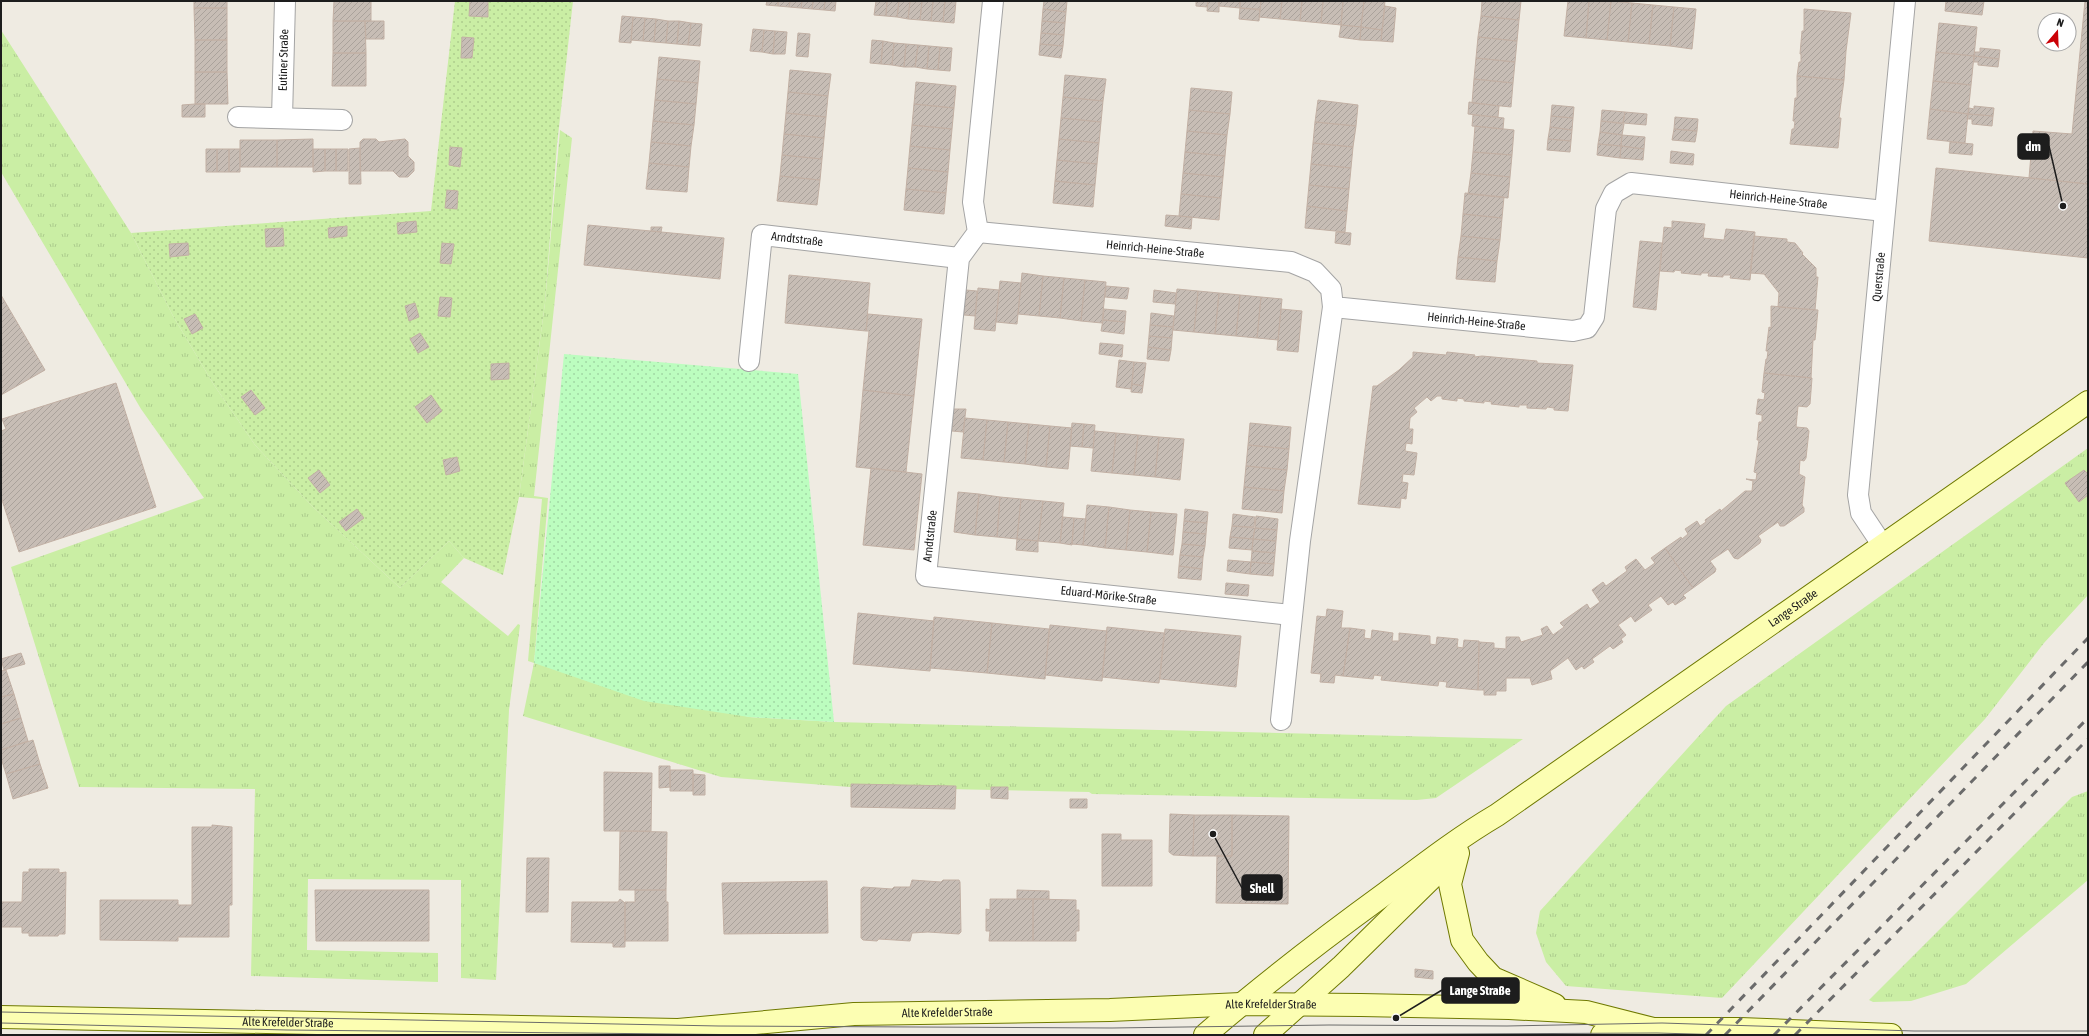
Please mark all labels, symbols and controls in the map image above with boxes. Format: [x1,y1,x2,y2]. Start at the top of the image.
north arrow [2037,12,2077,52]
text: N [2055,16,2065,29]
street label: Eutiner Straße [276,29,291,91]
callout: dm [2018,134,2049,159]
text: dm [2025,139,2041,154]
street label: Heinrich-Heine-Straße [1729,187,1828,212]
street label: Arndtstraße [770,229,824,249]
street label: Heinrich-Heine-Straße [1105,237,1205,261]
street label: Querstraße [1869,252,1888,302]
street label: Heinrich-Heine-Straße [1427,309,1526,333]
street label: Arndtstraße [920,509,940,563]
street label: Eduard-Mörike-Straße [1060,583,1157,608]
street label: Lange Straße [1766,586,1820,630]
callout: Shell [1242,875,1282,900]
text: Shell [1250,881,1275,896]
callout: Lange Straße [1442,978,1519,1003]
text: Lange Straße [1449,983,1511,998]
street label: Alte Krefelder Straße [1225,997,1317,1012]
street label: Alte Krefelder Straße [901,1005,993,1020]
street label: Alte Krefelder Straße [242,1015,334,1030]

